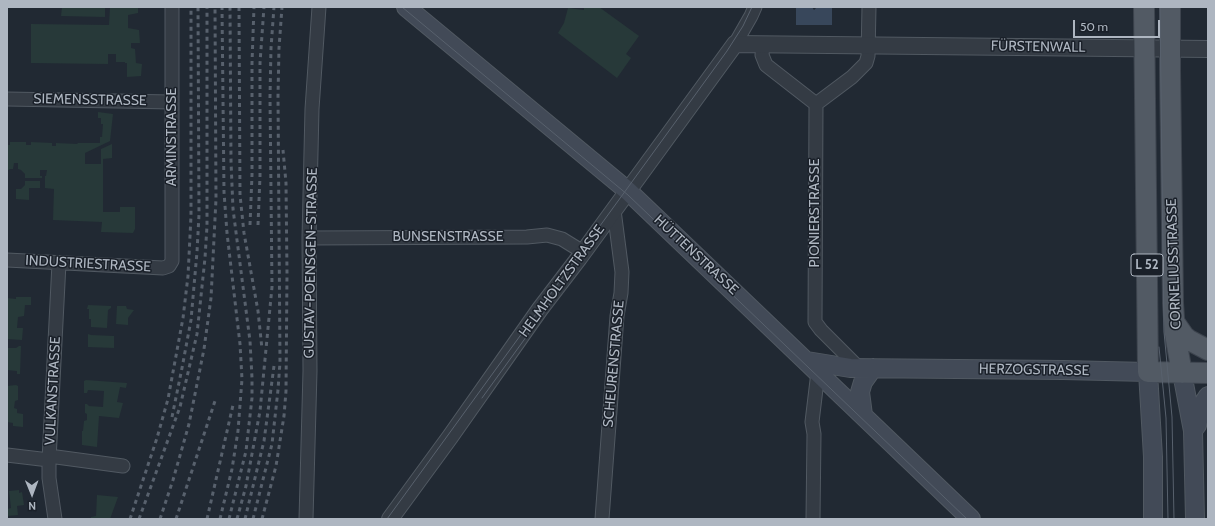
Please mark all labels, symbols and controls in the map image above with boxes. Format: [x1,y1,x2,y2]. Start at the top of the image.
scale bar [1075,12,1162,38]
text: 50 m [1080,19,1108,34]
street label: FÜRSTENWALL [991,38,1085,56]
street label: ARMINSTRASSE [164,88,180,186]
street label: SIEMENSSTRASSE [33,91,147,109]
street label: PIONIERSTRASSE [807,159,823,267]
street label: GUSTAV-POENSGEN-STRASSE [301,167,321,359]
street label: CORNELIUSSTRASSE [1163,198,1185,330]
street label: HÜTTENSTRASSE [650,212,742,298]
street label: HELMHOLTZSTRASSE [516,222,608,340]
street label: BUNSENSTRASSE [393,229,503,245]
street label: INDUSTRIESTRASSE [25,252,151,276]
road number: L 52 [1131,254,1163,276]
street label: SCHEURENSTRASSE [600,300,628,428]
street label: VULKANSTRASSE [42,336,64,446]
street label: HERZOGSTRASSE [979,361,1089,379]
north arrow [12,474,52,514]
text: N [28,499,36,513]

